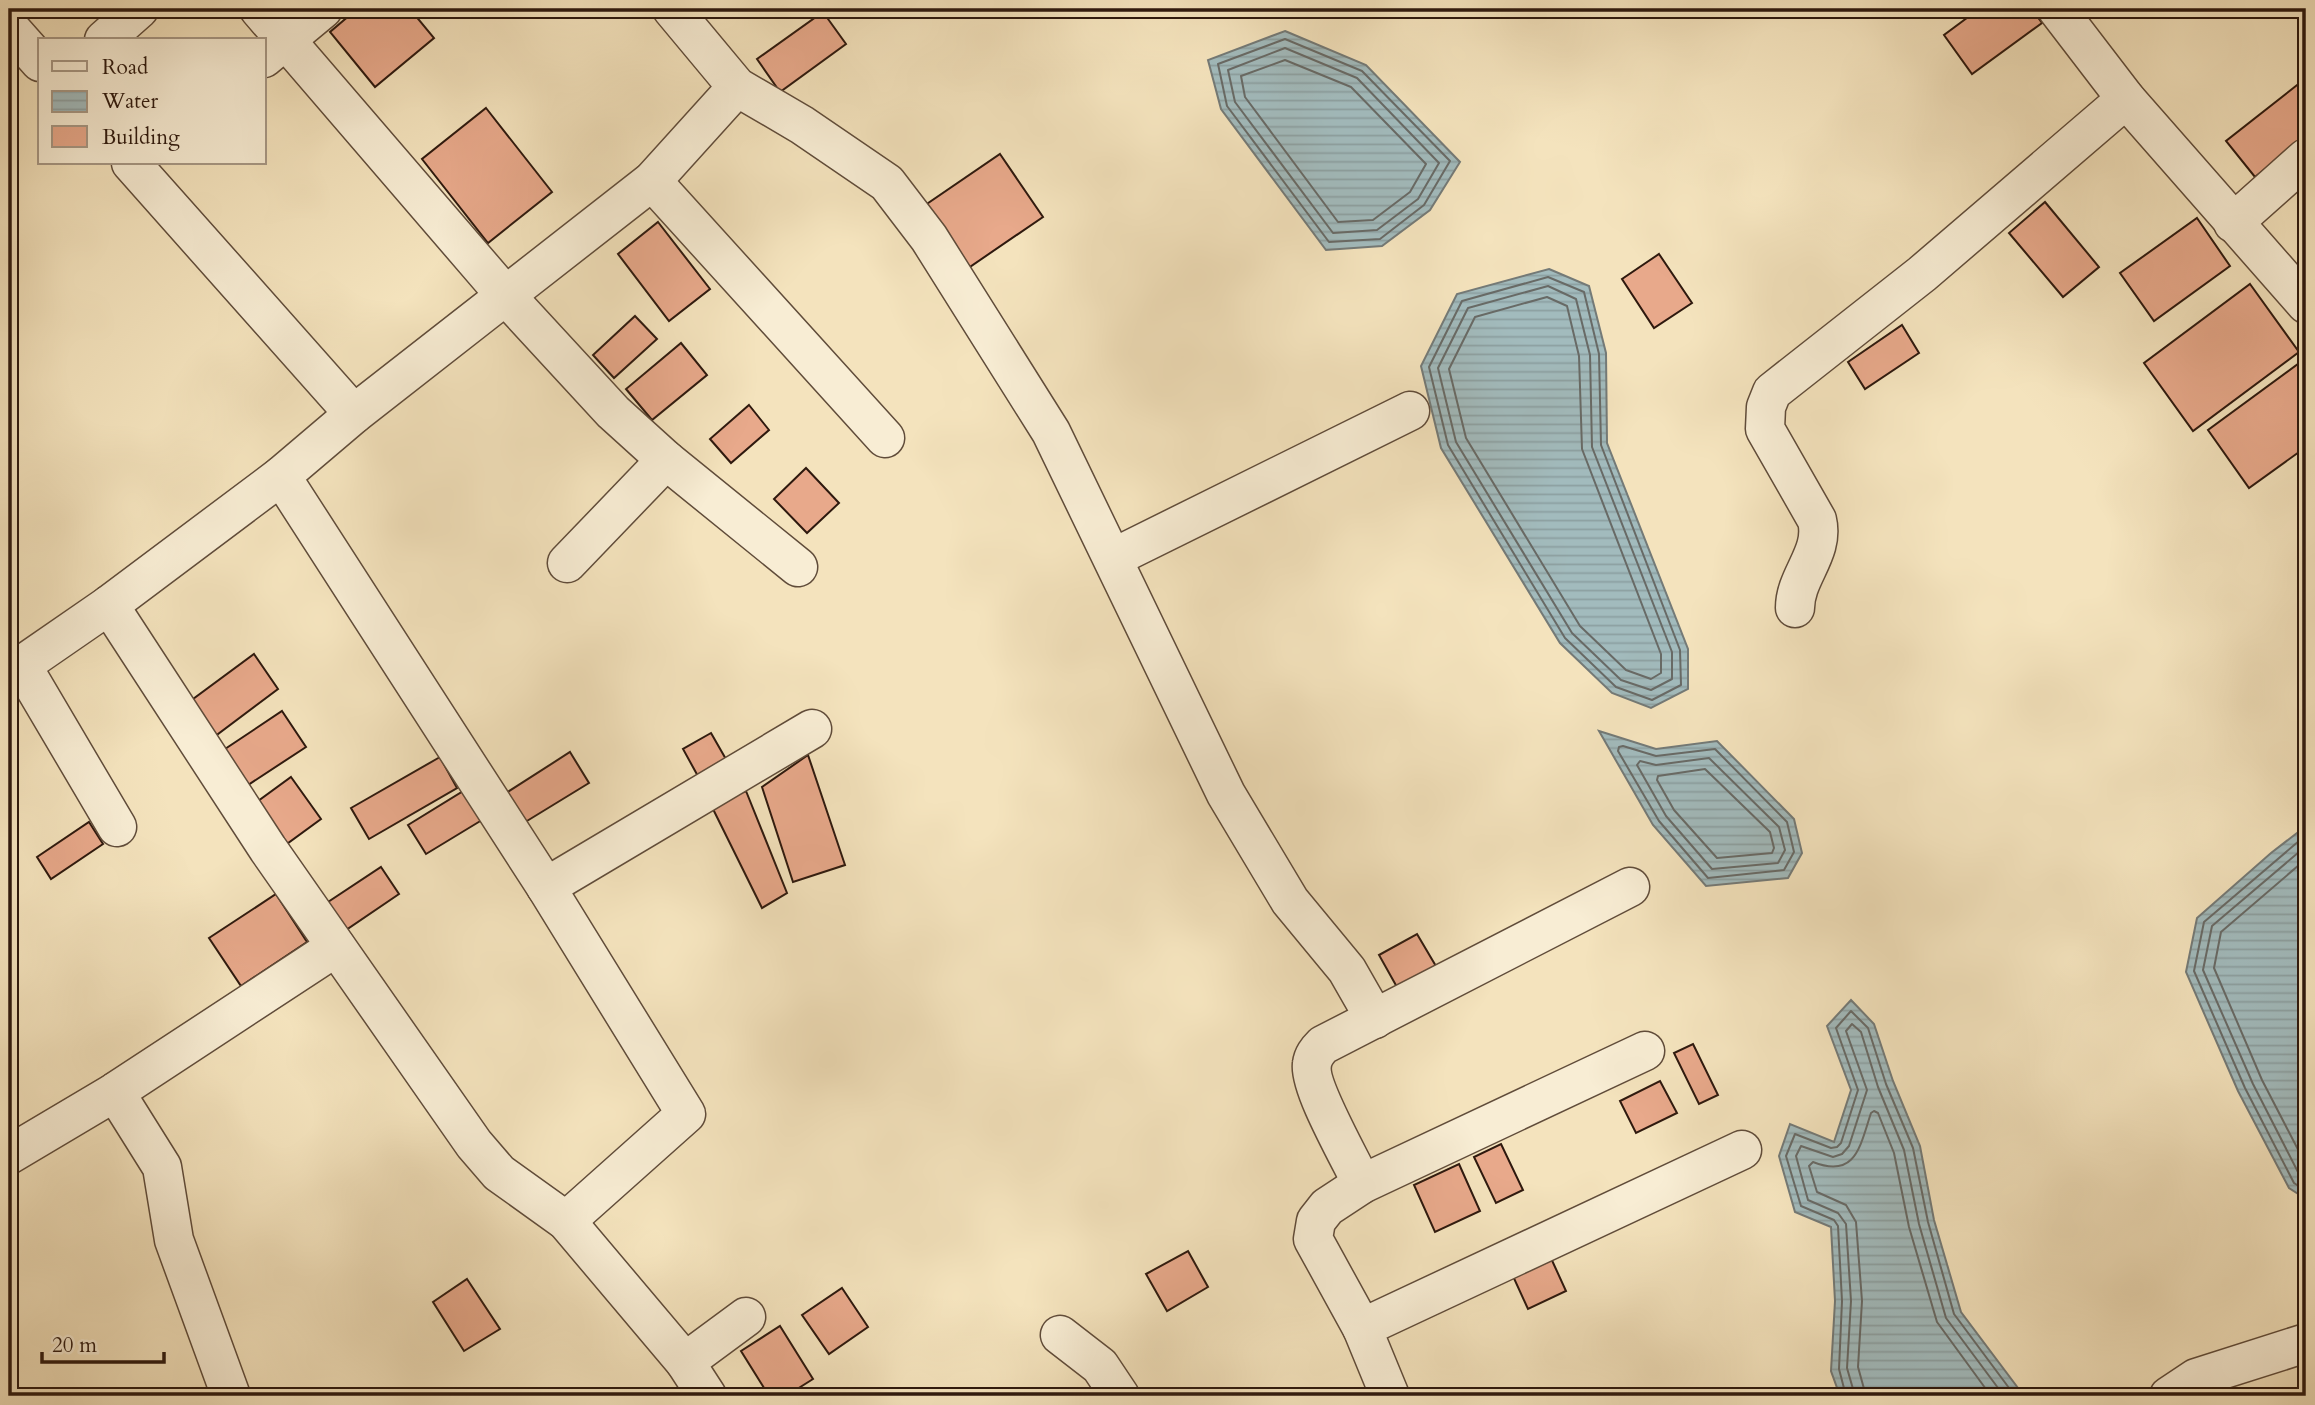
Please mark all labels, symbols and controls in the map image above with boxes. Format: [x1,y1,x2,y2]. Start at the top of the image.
legend [38,38,266,164]
text: Road [102,53,148,82]
text: Water [101,87,158,116]
text: Building [102,123,180,152]
scale bar [42,1321,164,1365]
text: 20 m [52,1331,97,1360]

